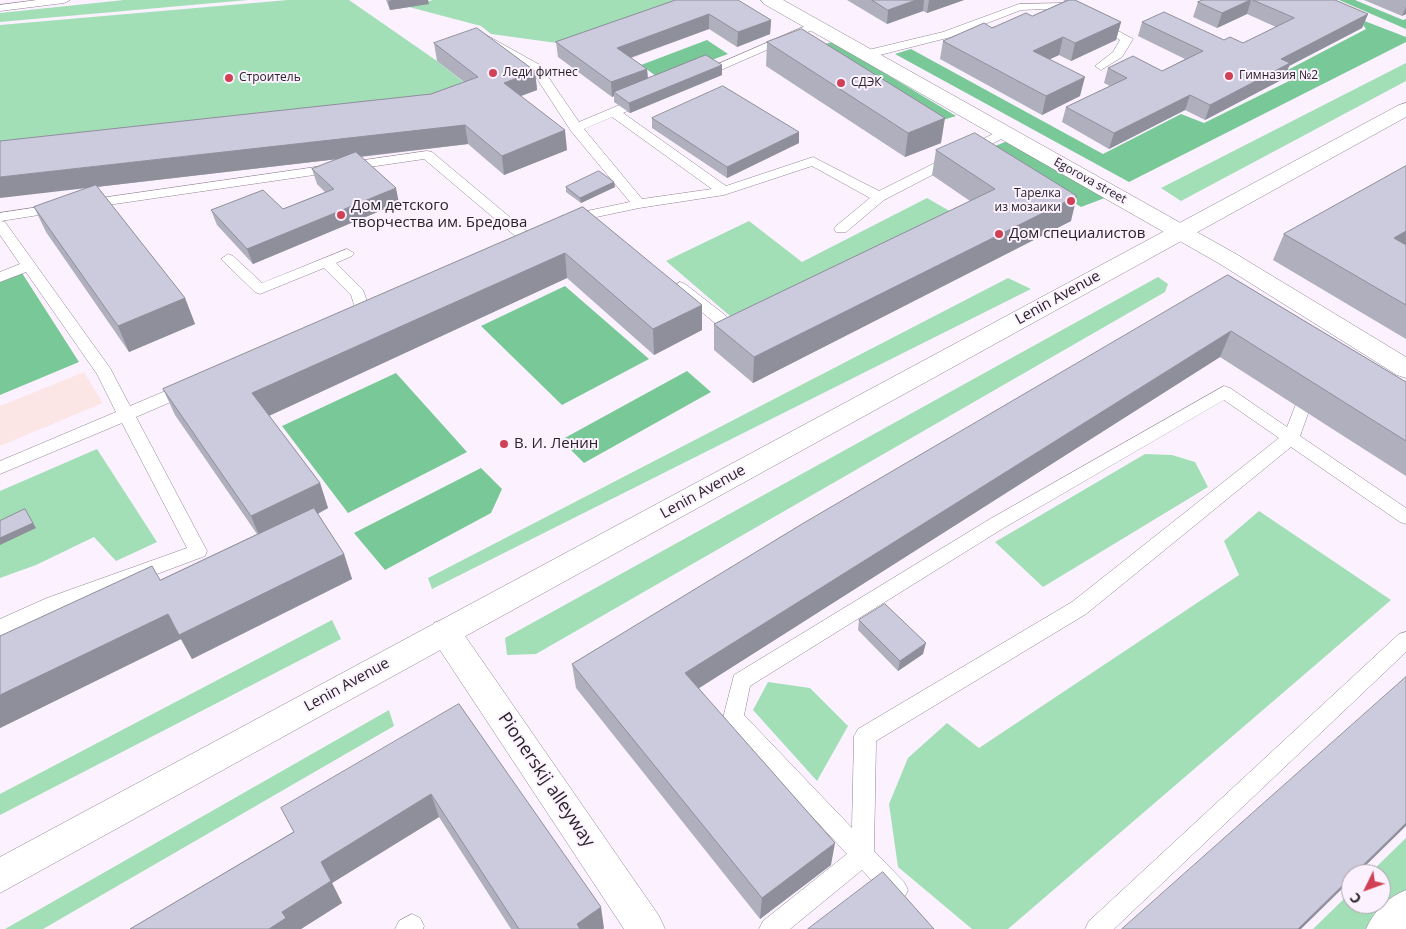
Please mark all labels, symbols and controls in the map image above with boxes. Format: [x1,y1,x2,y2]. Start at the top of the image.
place label: Леди фитнес [503,66,578,80]
marker: Леди фитнес [487,67,499,79]
place label: Гимназия №2 [1239,69,1318,83]
marker: Гимназия №2 [1223,70,1235,82]
place label: Строитель [239,71,301,85]
marker: Строитель [223,72,235,84]
place label: СДЭК [851,76,882,90]
marker: СДЭК [835,77,847,89]
street label: Egorova street [1051,155,1129,207]
place label: Тарелка из мозаики [995,187,1061,215]
marker: Тарелка из мозаики [1065,195,1077,207]
place label: Дом детского творчества им. Бредова [351,197,527,232]
marker: Дом детского творчества им. Бредова [335,209,347,221]
place label: Дом специалистов [1009,225,1145,243]
marker: Дом специалистов [993,228,1005,240]
street label: Lenin Avenue [1012,267,1104,329]
place label: В. И. Ленин [514,435,598,453]
marker: В. И. Ленин [498,438,510,450]
street label: Lenin Avenue [657,461,749,523]
street label: Lenin Avenue [301,654,393,716]
street label: Pionerskij alleyway [493,709,599,851]
north arrow [1341,864,1391,914]
text: С [1345,889,1365,908]

